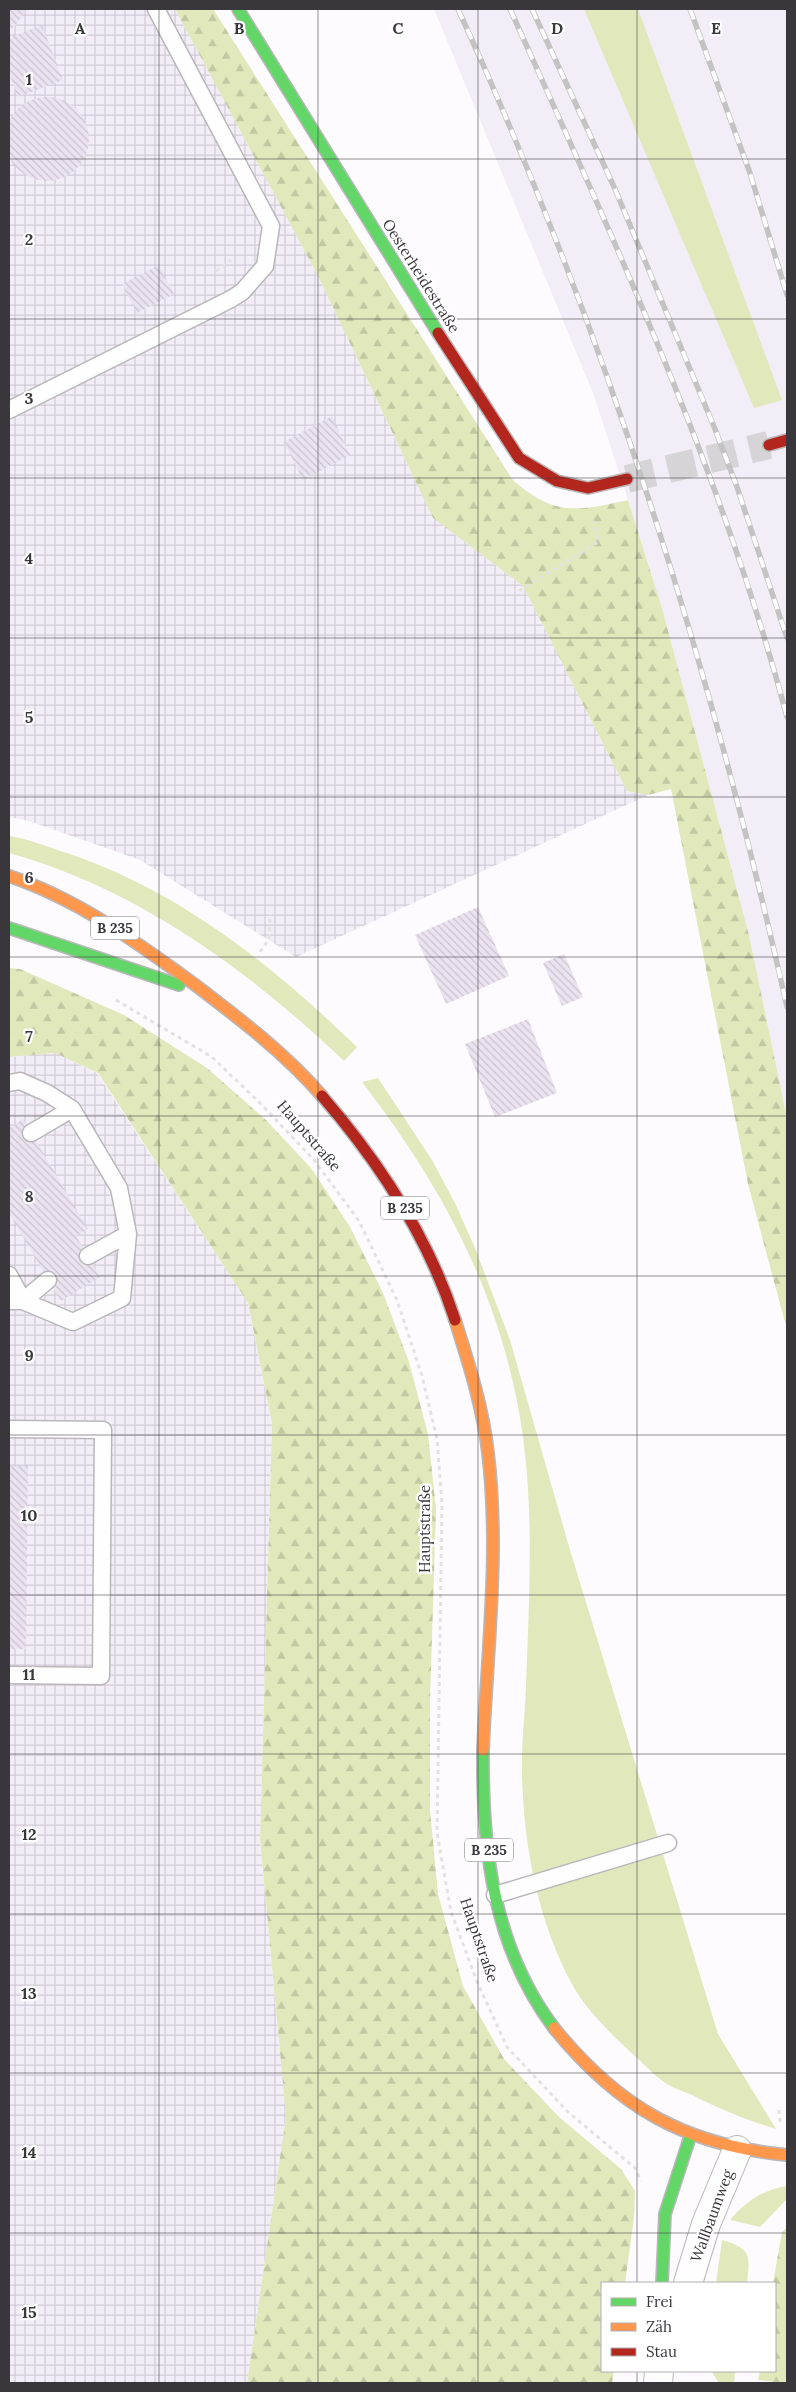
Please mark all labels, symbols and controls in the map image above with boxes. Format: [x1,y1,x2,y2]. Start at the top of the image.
text: A [75,18,86,38]
text: B [234,18,245,38]
text: C [392,18,404,38]
text: D [551,18,563,38]
text: E [711,18,721,38]
text: 1 [26,69,32,89]
street label: Oesterheidestraße [379,215,464,336]
text: 2 [25,229,33,249]
text: 3 [25,388,34,408]
text: 4 [25,548,34,568]
text: 5 [25,707,34,727]
text: 6 [24,867,34,887]
road number: B 235 [91,916,139,940]
text: 7 [25,1026,33,1046]
street label: Hauptstraße [273,1096,345,1175]
text: 8 [24,1186,34,1206]
road number: B 235 [381,1196,429,1220]
text: 9 [24,1345,34,1365]
street label: Hauptstraße [415,1485,434,1573]
text: 10 [21,1505,37,1525]
text: 11 [23,1664,36,1684]
text: 12 [21,1824,37,1844]
road number: B 235 [465,1838,513,1862]
street label: Hauptstraße [456,1895,503,1985]
text: 13 [21,1983,37,2003]
text: 14 [21,2142,37,2162]
street label: Wallbaumweg [686,2166,737,2265]
legend [601,2282,776,2372]
text: Frei [646,2292,673,2311]
text: 15 [21,2302,37,2322]
text: Zäh [646,2317,672,2336]
text: Stau [646,2342,677,2361]

